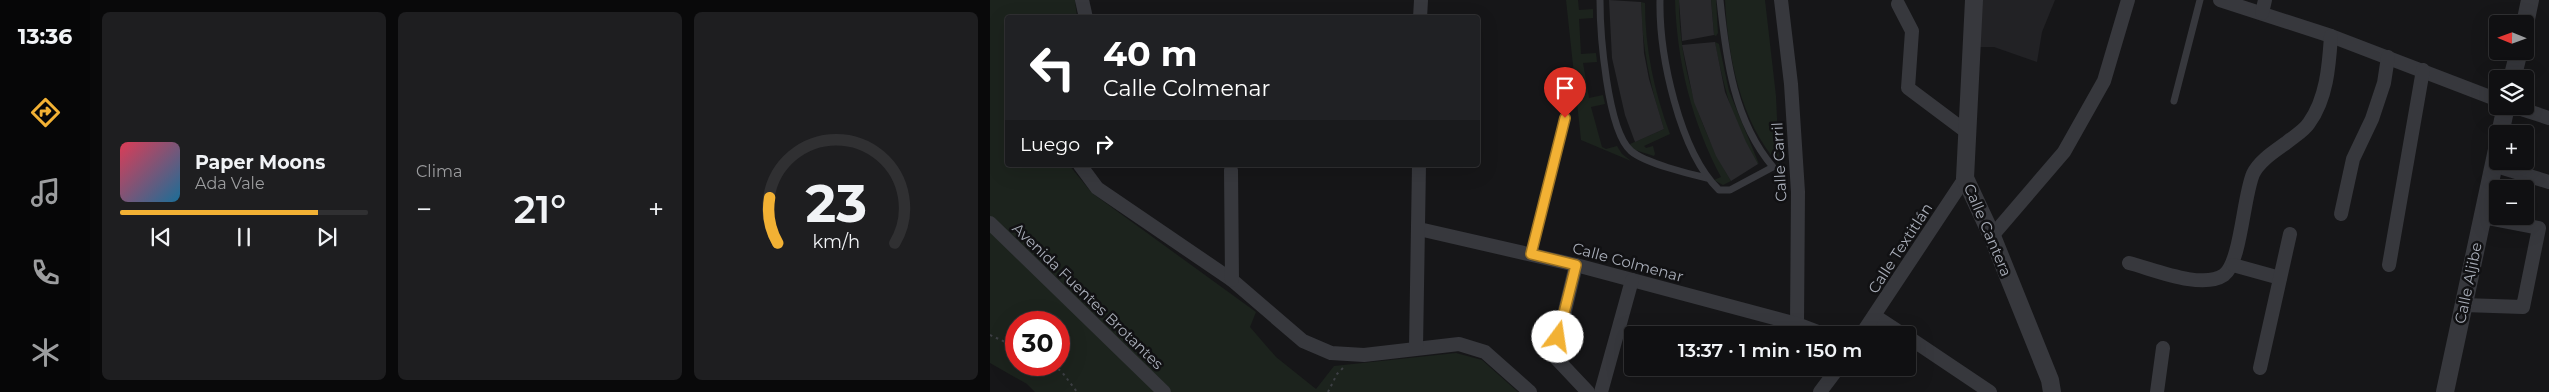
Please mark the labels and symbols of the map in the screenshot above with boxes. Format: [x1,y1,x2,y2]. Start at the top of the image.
north arrow [2489,15,2534,60]
pin [1544,67,1586,118]
street label: Calle Carril [1767,122,1791,202]
street label: Calle Cantera [1960,181,2016,279]
street label: Calle Textitlán [1864,199,1936,297]
street label: Avenida Fuentes Brotantes [1009,219,1167,373]
street label: Calle Colmenar [1570,238,1686,286]
street label: Calle Aljibe [2450,241,2486,325]
position arrow [1531,310,1583,362]
speed limit sign: 30 [1005,311,1070,376]

